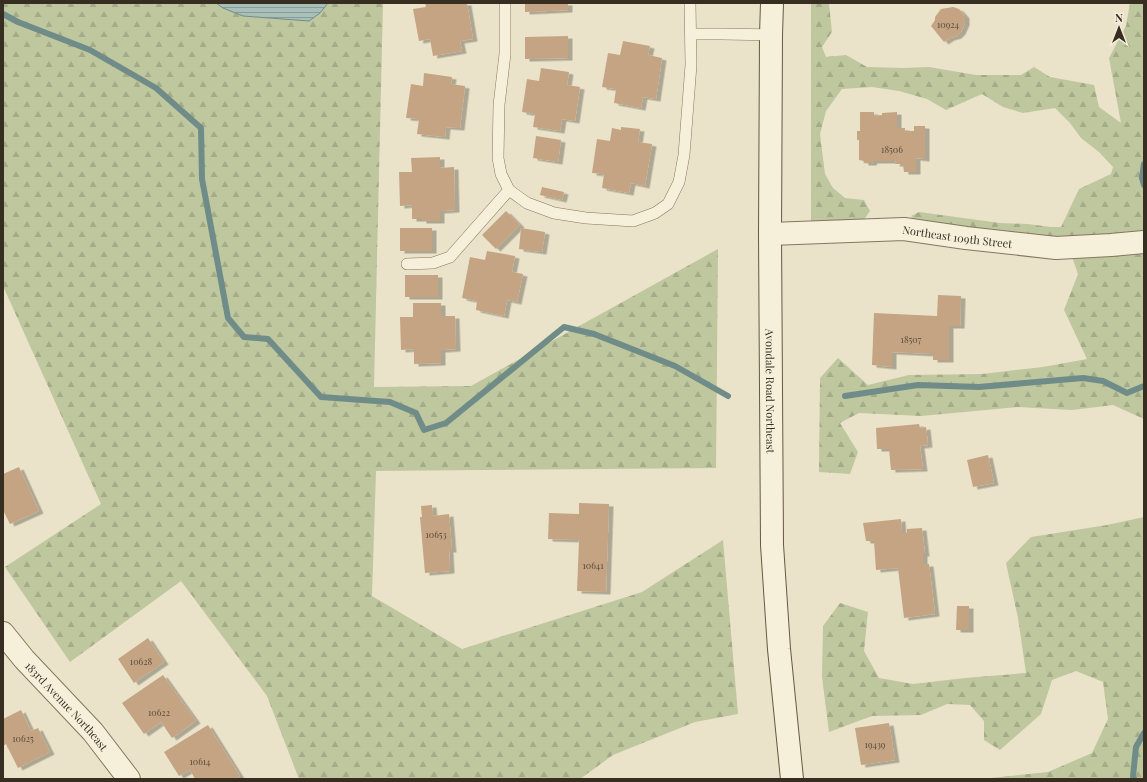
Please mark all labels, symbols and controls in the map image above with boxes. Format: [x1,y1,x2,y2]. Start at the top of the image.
north arrow [1099,8,1139,48]
text: N [1115,10,1123,25]
house number: 10924 [937,18,960,30]
house number: 18506 [881,143,903,155]
street label: Northeast 109th Street [902,221,1013,251]
street label: Avondale Road Northeast [763,328,779,453]
house number: 18507 [901,333,922,345]
house number: 10653 [425,528,447,540]
house number: 10641 [582,559,604,571]
house number: 10628 [130,655,153,667]
street label: 183rd Avenue Northeast [22,658,112,753]
house number: 10622 [148,706,170,718]
house number: 10625 [12,732,34,744]
house number: 19439 [865,738,886,750]
house number: 10614 [189,755,211,767]

